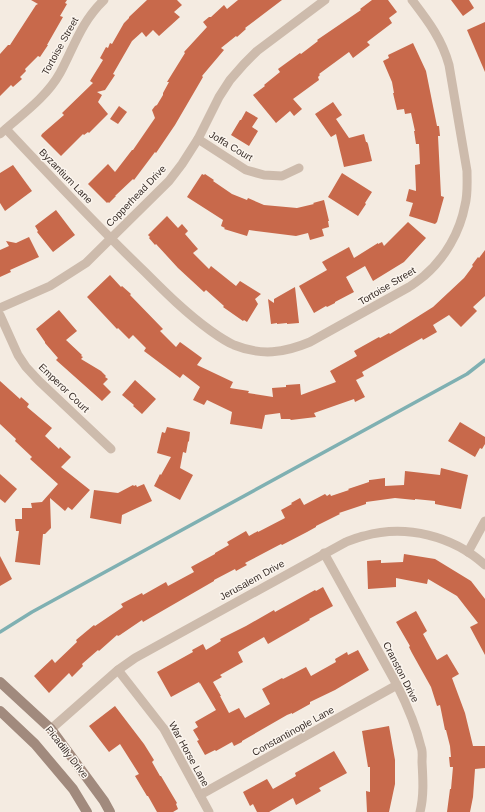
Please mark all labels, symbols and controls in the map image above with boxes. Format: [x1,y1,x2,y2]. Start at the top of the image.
street label: Tortoise Street [40,15,81,77]
street label: Joffa Court [207,129,255,163]
street label: Byzantium Lane [37,146,95,206]
street label: Copperhead Drive [104,163,168,229]
street label: Tortoise Street [357,265,418,307]
street label: Emperor Court [37,361,92,415]
street label: Jerusalem Drive [218,557,287,602]
street label: Cranston Drive [381,640,421,705]
street label: Constantinople Lane [250,704,336,758]
street label: War Horse Lane [167,720,212,789]
street label: Picadilly Drive [43,724,91,780]

